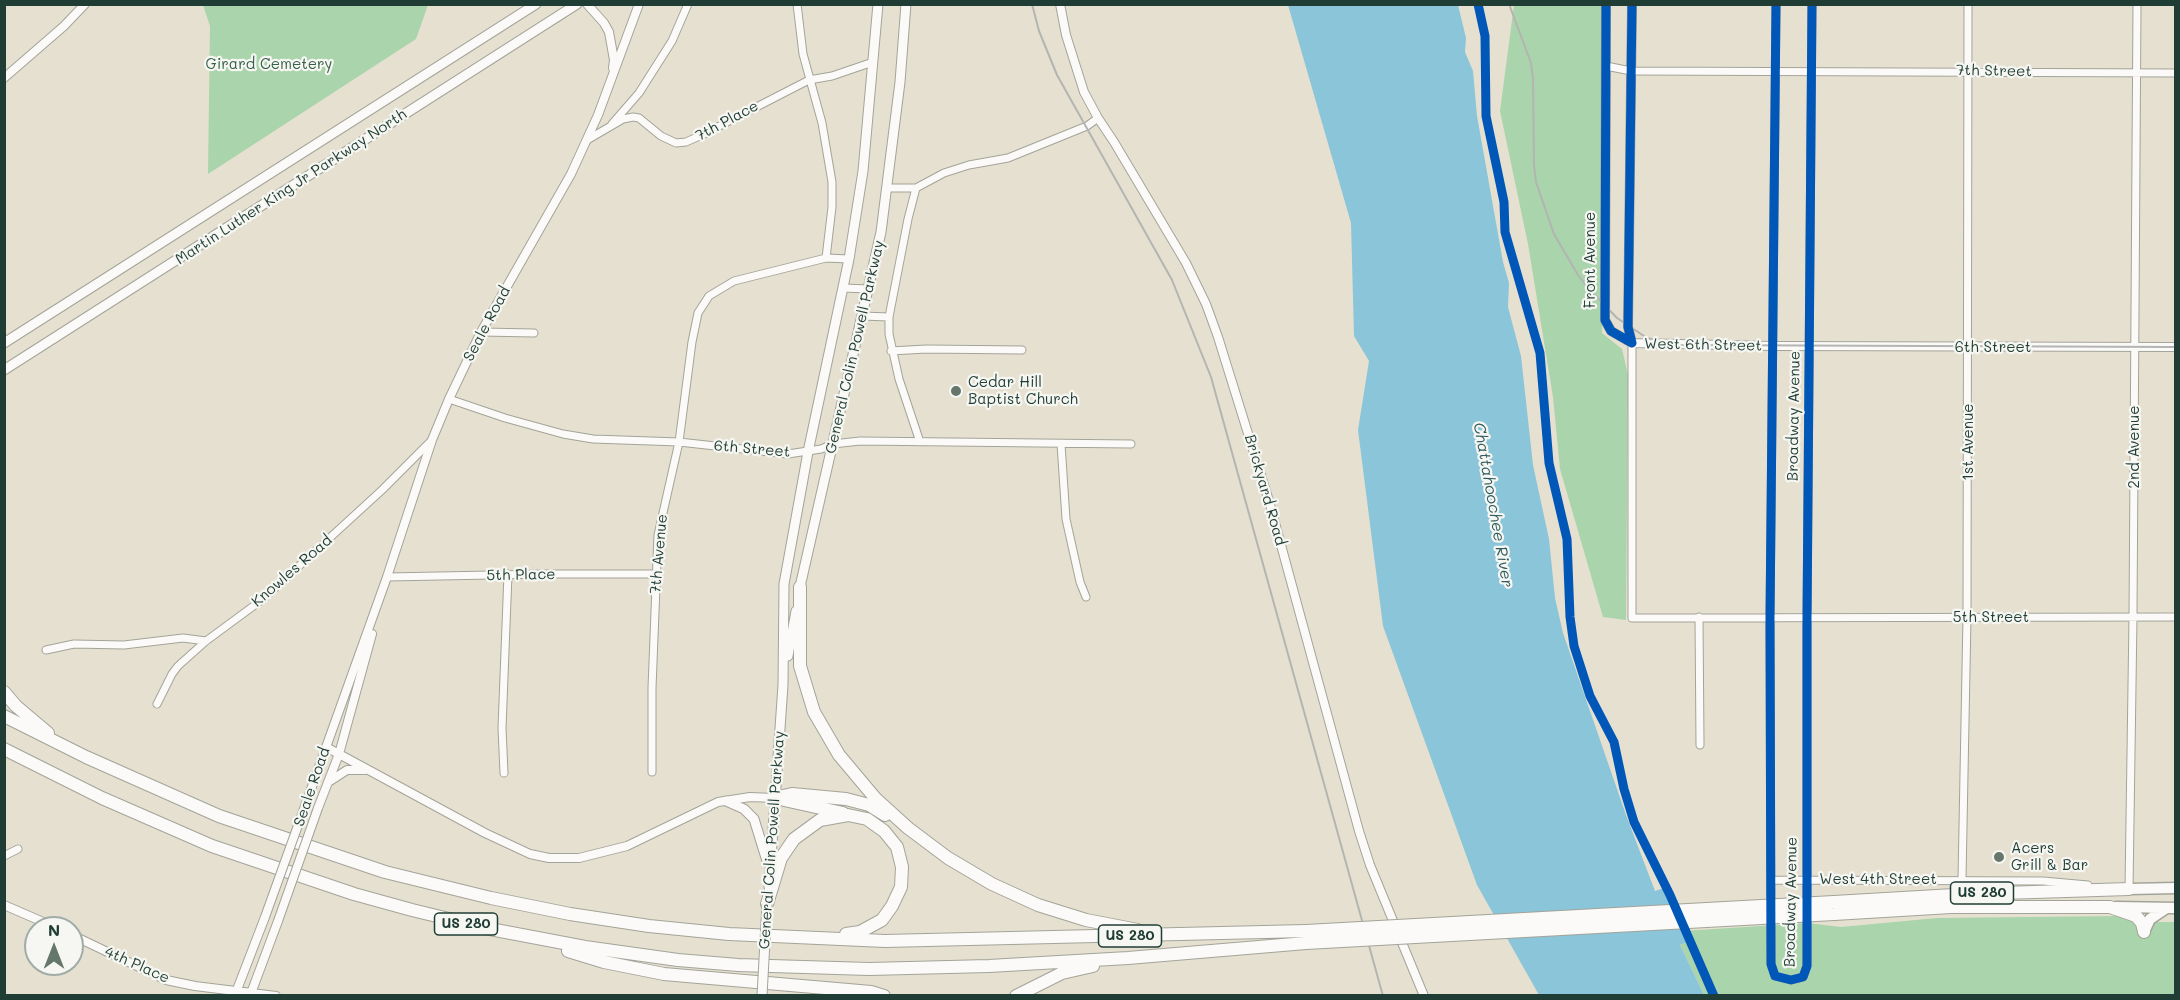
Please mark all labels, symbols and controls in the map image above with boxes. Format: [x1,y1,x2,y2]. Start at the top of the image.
park label: Girard Cemetery [206,55,332,73]
street label: 7th Street [1956,61,2032,81]
street label: 7th Place [692,97,762,145]
street label: Martin Luther King Jr Parkway North [172,105,410,269]
street label: Front Avenue [1581,212,1599,308]
street label: General Colin Powell Parkway [822,238,888,456]
street label: Seale Road [460,283,514,365]
street label: West 6th Street [1644,335,1762,355]
street label: 6th Street [1955,338,2031,356]
street label: Broadway Avenue [1784,351,1804,481]
place label: Cedar Hill Baptist Church [968,373,1078,408]
marker: Cedar Hill Baptist Church [949,384,963,398]
street label: 1st Avenue [1959,403,1977,481]
street label: 2nd Avenue [2125,406,2143,488]
water label: Chattahoochee River [1469,421,1517,589]
street label: Brickyard Road [1241,432,1289,548]
street label: 6th Street [713,437,791,461]
street label: 7th Avenue [647,513,671,595]
street label: Knowles Road [248,531,336,611]
street label: 5th Place [486,565,556,585]
street label: 5th Street [1953,608,2029,626]
street label: General Colin Powell Parkway [755,730,789,950]
street label: Seale Road [290,745,334,829]
street label: Broadway Avenue [1781,837,1801,967]
place label: Acers Grill & Bar [2011,839,2088,874]
marker: Acers Grill & Bar [1992,850,2006,864]
street label: West 4th Street [1819,870,1937,888]
road number: US 280 [1950,882,2014,904]
road number: US 280 [434,913,498,935]
north arrow [24,916,84,976]
text: N [48,919,60,940]
road number: US 280 [1098,925,1162,947]
street label: 4th Place [102,943,172,987]

